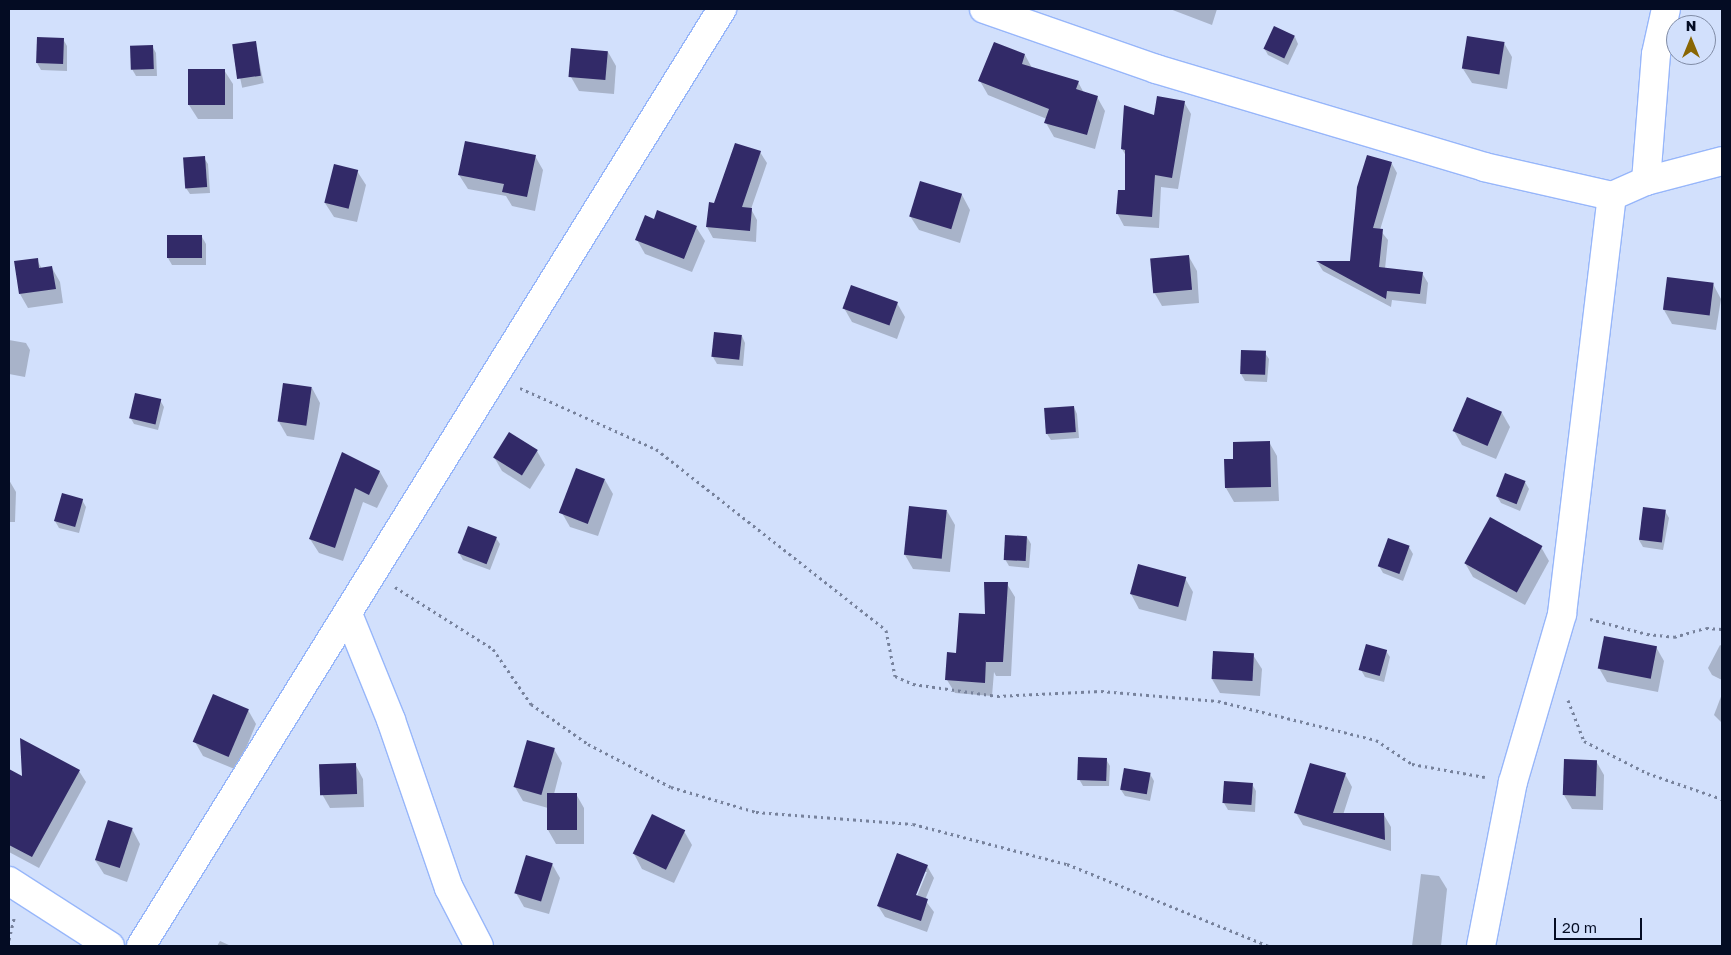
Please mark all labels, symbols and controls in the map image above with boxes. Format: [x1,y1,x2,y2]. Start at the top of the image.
north arrow [1666,15,1716,65]
text: N [1686,17,1696,34]
scale bar [1556,908,1644,940]
text: 20 m [1562,918,1597,936]

